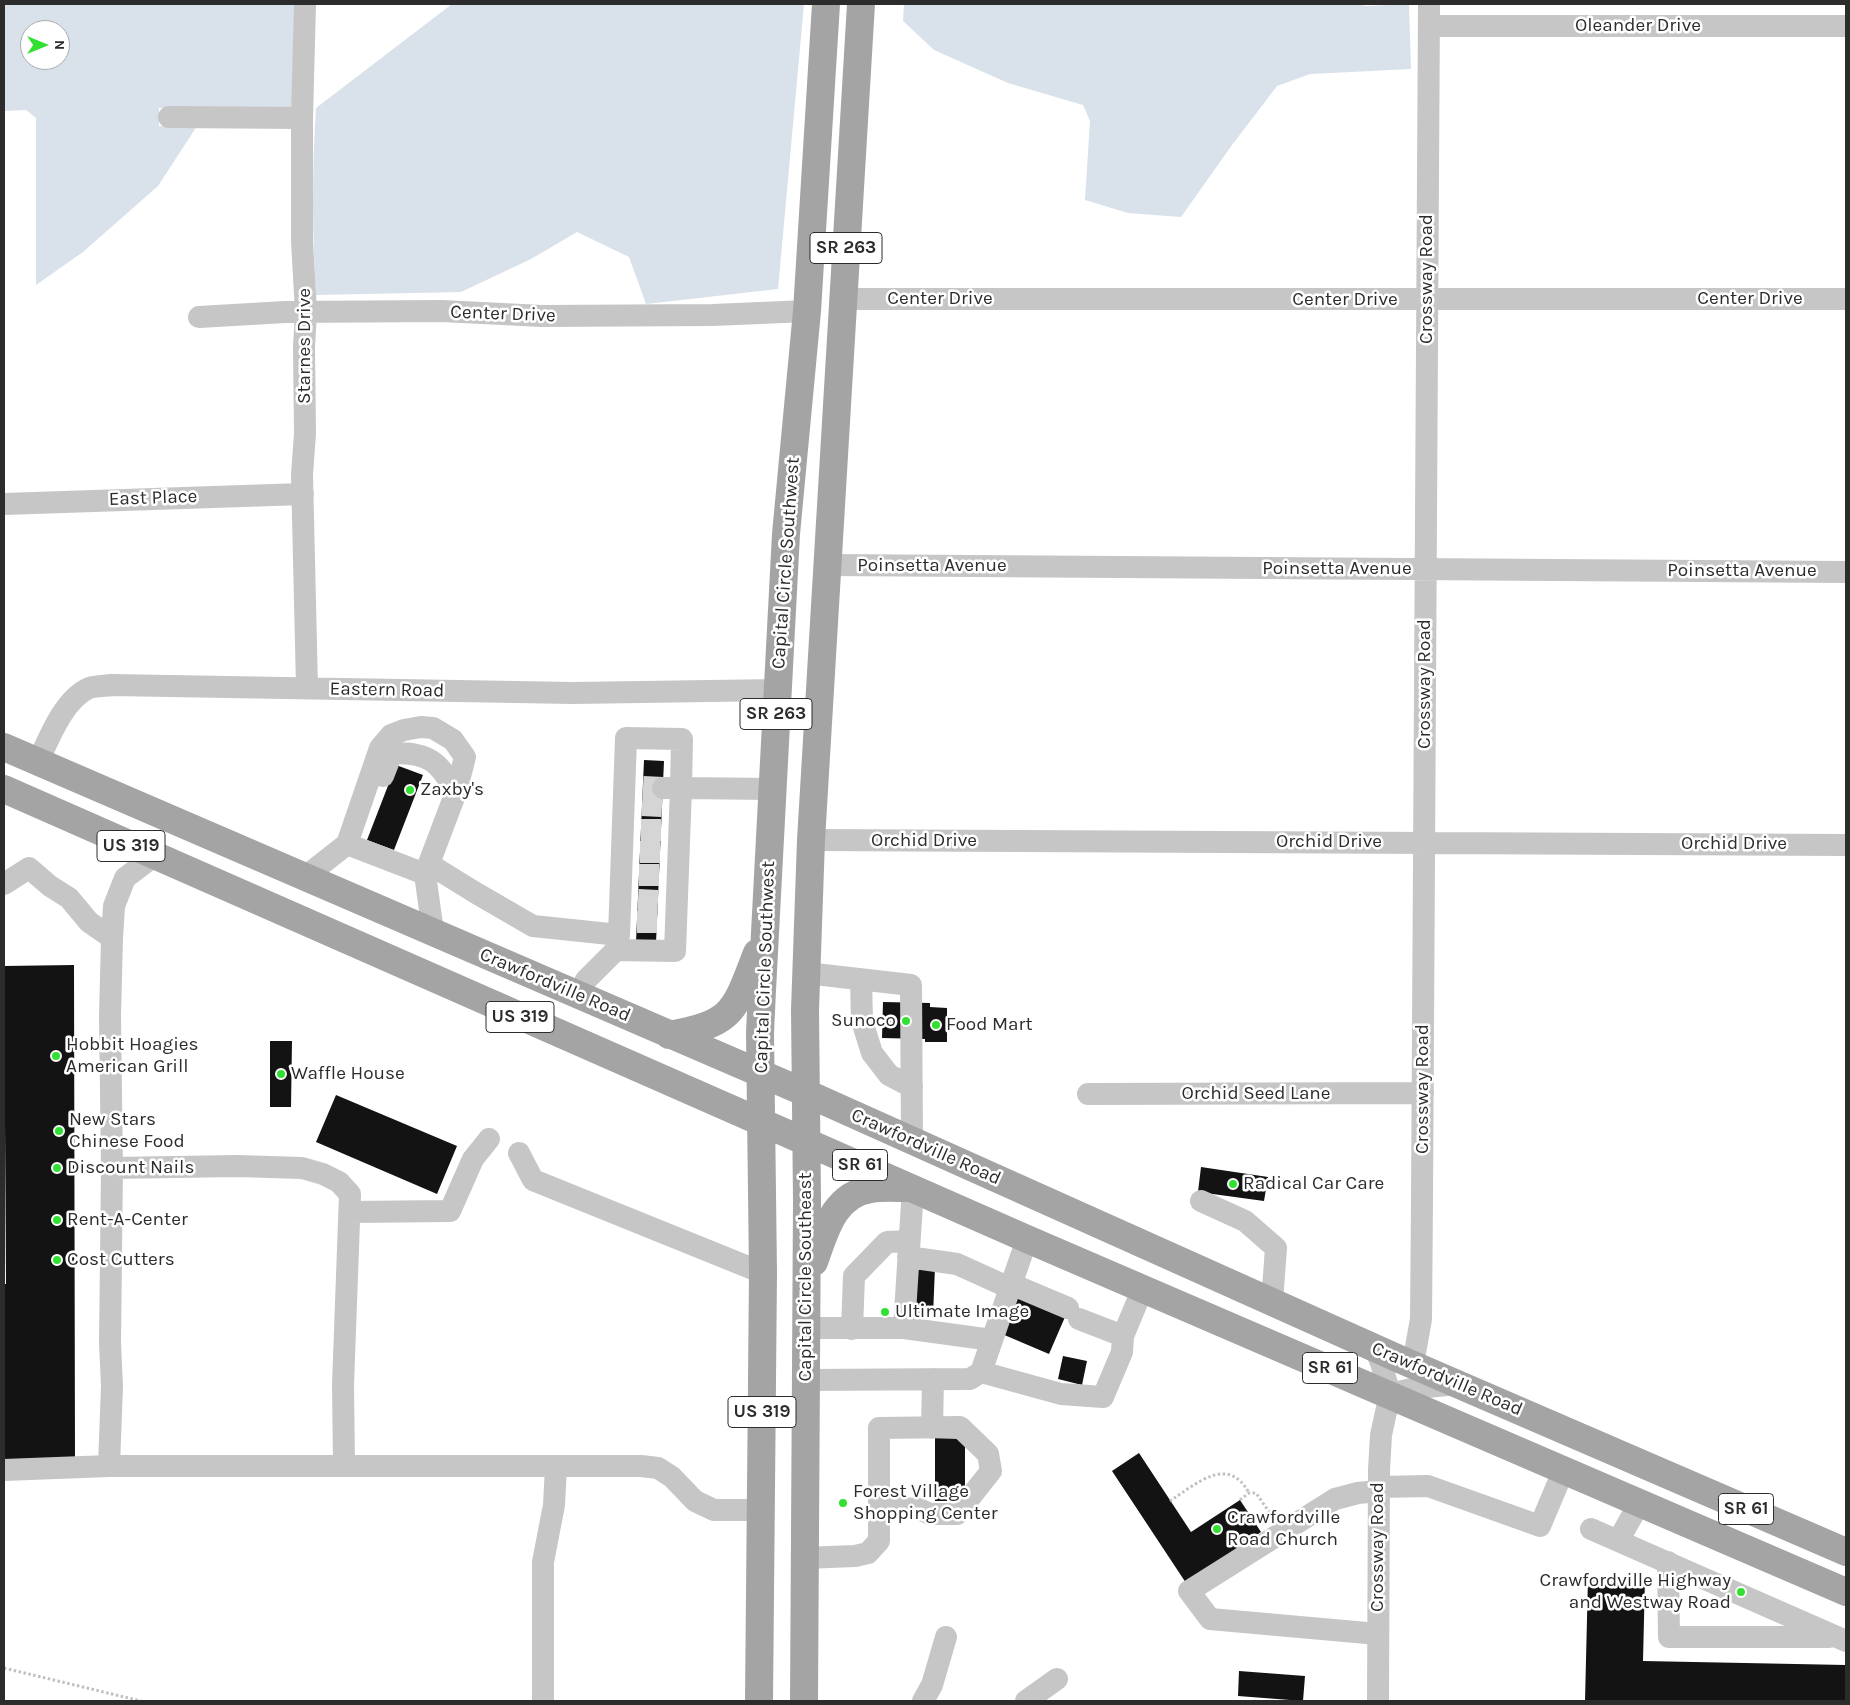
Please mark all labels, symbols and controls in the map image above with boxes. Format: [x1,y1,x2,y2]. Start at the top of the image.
street label: Oleander Drive [1575,15,1701,37]
north arrow [20,20,70,70]
text: N [51,40,68,50]
street label: Crossway Road [1416,214,1438,344]
road number: SR 263 [810,232,882,264]
street label: Starnes Drive [294,288,316,404]
street label: Center Drive [887,288,993,310]
street label: Center Drive [1697,288,1803,310]
street label: Center Drive [1292,289,1398,311]
street label: Center Drive [450,301,556,327]
street label: Capital Circle Southwest [767,456,805,670]
street label: East Place [108,485,198,511]
street label: Poinsetta Avenue [857,555,1007,577]
street label: Poinsetta Avenue [1262,558,1412,580]
street label: Poinsetta Avenue [1667,560,1817,582]
street label: Crossway Road [1414,619,1436,749]
street label: Eastern Road [330,678,444,702]
road number: SR 263 [740,699,812,730]
place label: Zaxby's [420,779,484,801]
marker: Zaxby's [404,784,416,796]
road number: US 319 [97,830,165,861]
street label: Orchid Drive [871,830,977,852]
street label: Orchid Drive [1276,831,1382,853]
street label: Orchid Drive [1681,833,1787,855]
street label: Capital Circle Southwest [750,860,780,1074]
street label: Crawfordville Road [476,943,634,1027]
road number: US 319 [486,1002,554,1032]
place label: Sunoco [831,1010,896,1032]
place label: Food Mart [946,1014,1033,1036]
marker: Sunoco [900,1015,912,1027]
marker: Food Mart [930,1019,942,1031]
street label: Crossway Road [1412,1024,1434,1154]
place label: Hobbit Hoagies American Grill [66,1034,199,1078]
marker: Hobbit Hoagies American Grill [50,1050,62,1062]
place label: Waffle House [291,1063,405,1085]
marker: Waffle House [275,1068,287,1080]
street label: Orchid Seed Lane [1181,1083,1331,1105]
street label: Crawfordville Road [848,1104,1004,1190]
place label: New Stars Chinese Food [69,1109,185,1153]
marker: New Stars Chinese Food [53,1125,65,1137]
road number: SR 61 [832,1150,888,1180]
place label: Discount Nails [67,1157,194,1179]
marker: Discount Nails [51,1162,63,1174]
street label: Capital Circle Southeast [795,1172,817,1382]
place label: Radical Car Care [1243,1173,1384,1195]
marker: Radical Car Care [1227,1178,1239,1190]
place label: Rent-A-Center [67,1209,188,1231]
marker: Rent-A-Center [51,1214,63,1226]
place label: Cost Cutters [67,1249,175,1271]
marker: Cost Cutters [51,1254,63,1266]
place label: Ultimate Image [895,1301,1029,1323]
marker: Ultimate Image [879,1306,891,1318]
street label: Crawfordville Road [1368,1337,1526,1421]
road number: SR 61 [1302,1352,1358,1384]
road number: US 319 [728,1396,796,1428]
place label: Forest Village Shopping Center [853,1481,998,1525]
street label: Crossway Road [1367,1482,1389,1612]
road number: SR 61 [1718,1494,1774,1525]
marker: Forest Village Shopping Center [837,1497,849,1509]
place label: Crawfordville Road Church [1227,1507,1340,1551]
marker: Crawfordville Road Church [1211,1523,1223,1535]
place label: Crawfordville Highway and Westway Road [1539,1570,1731,1614]
marker: Crawfordville Highway and Westway Road [1735,1586,1747,1598]

